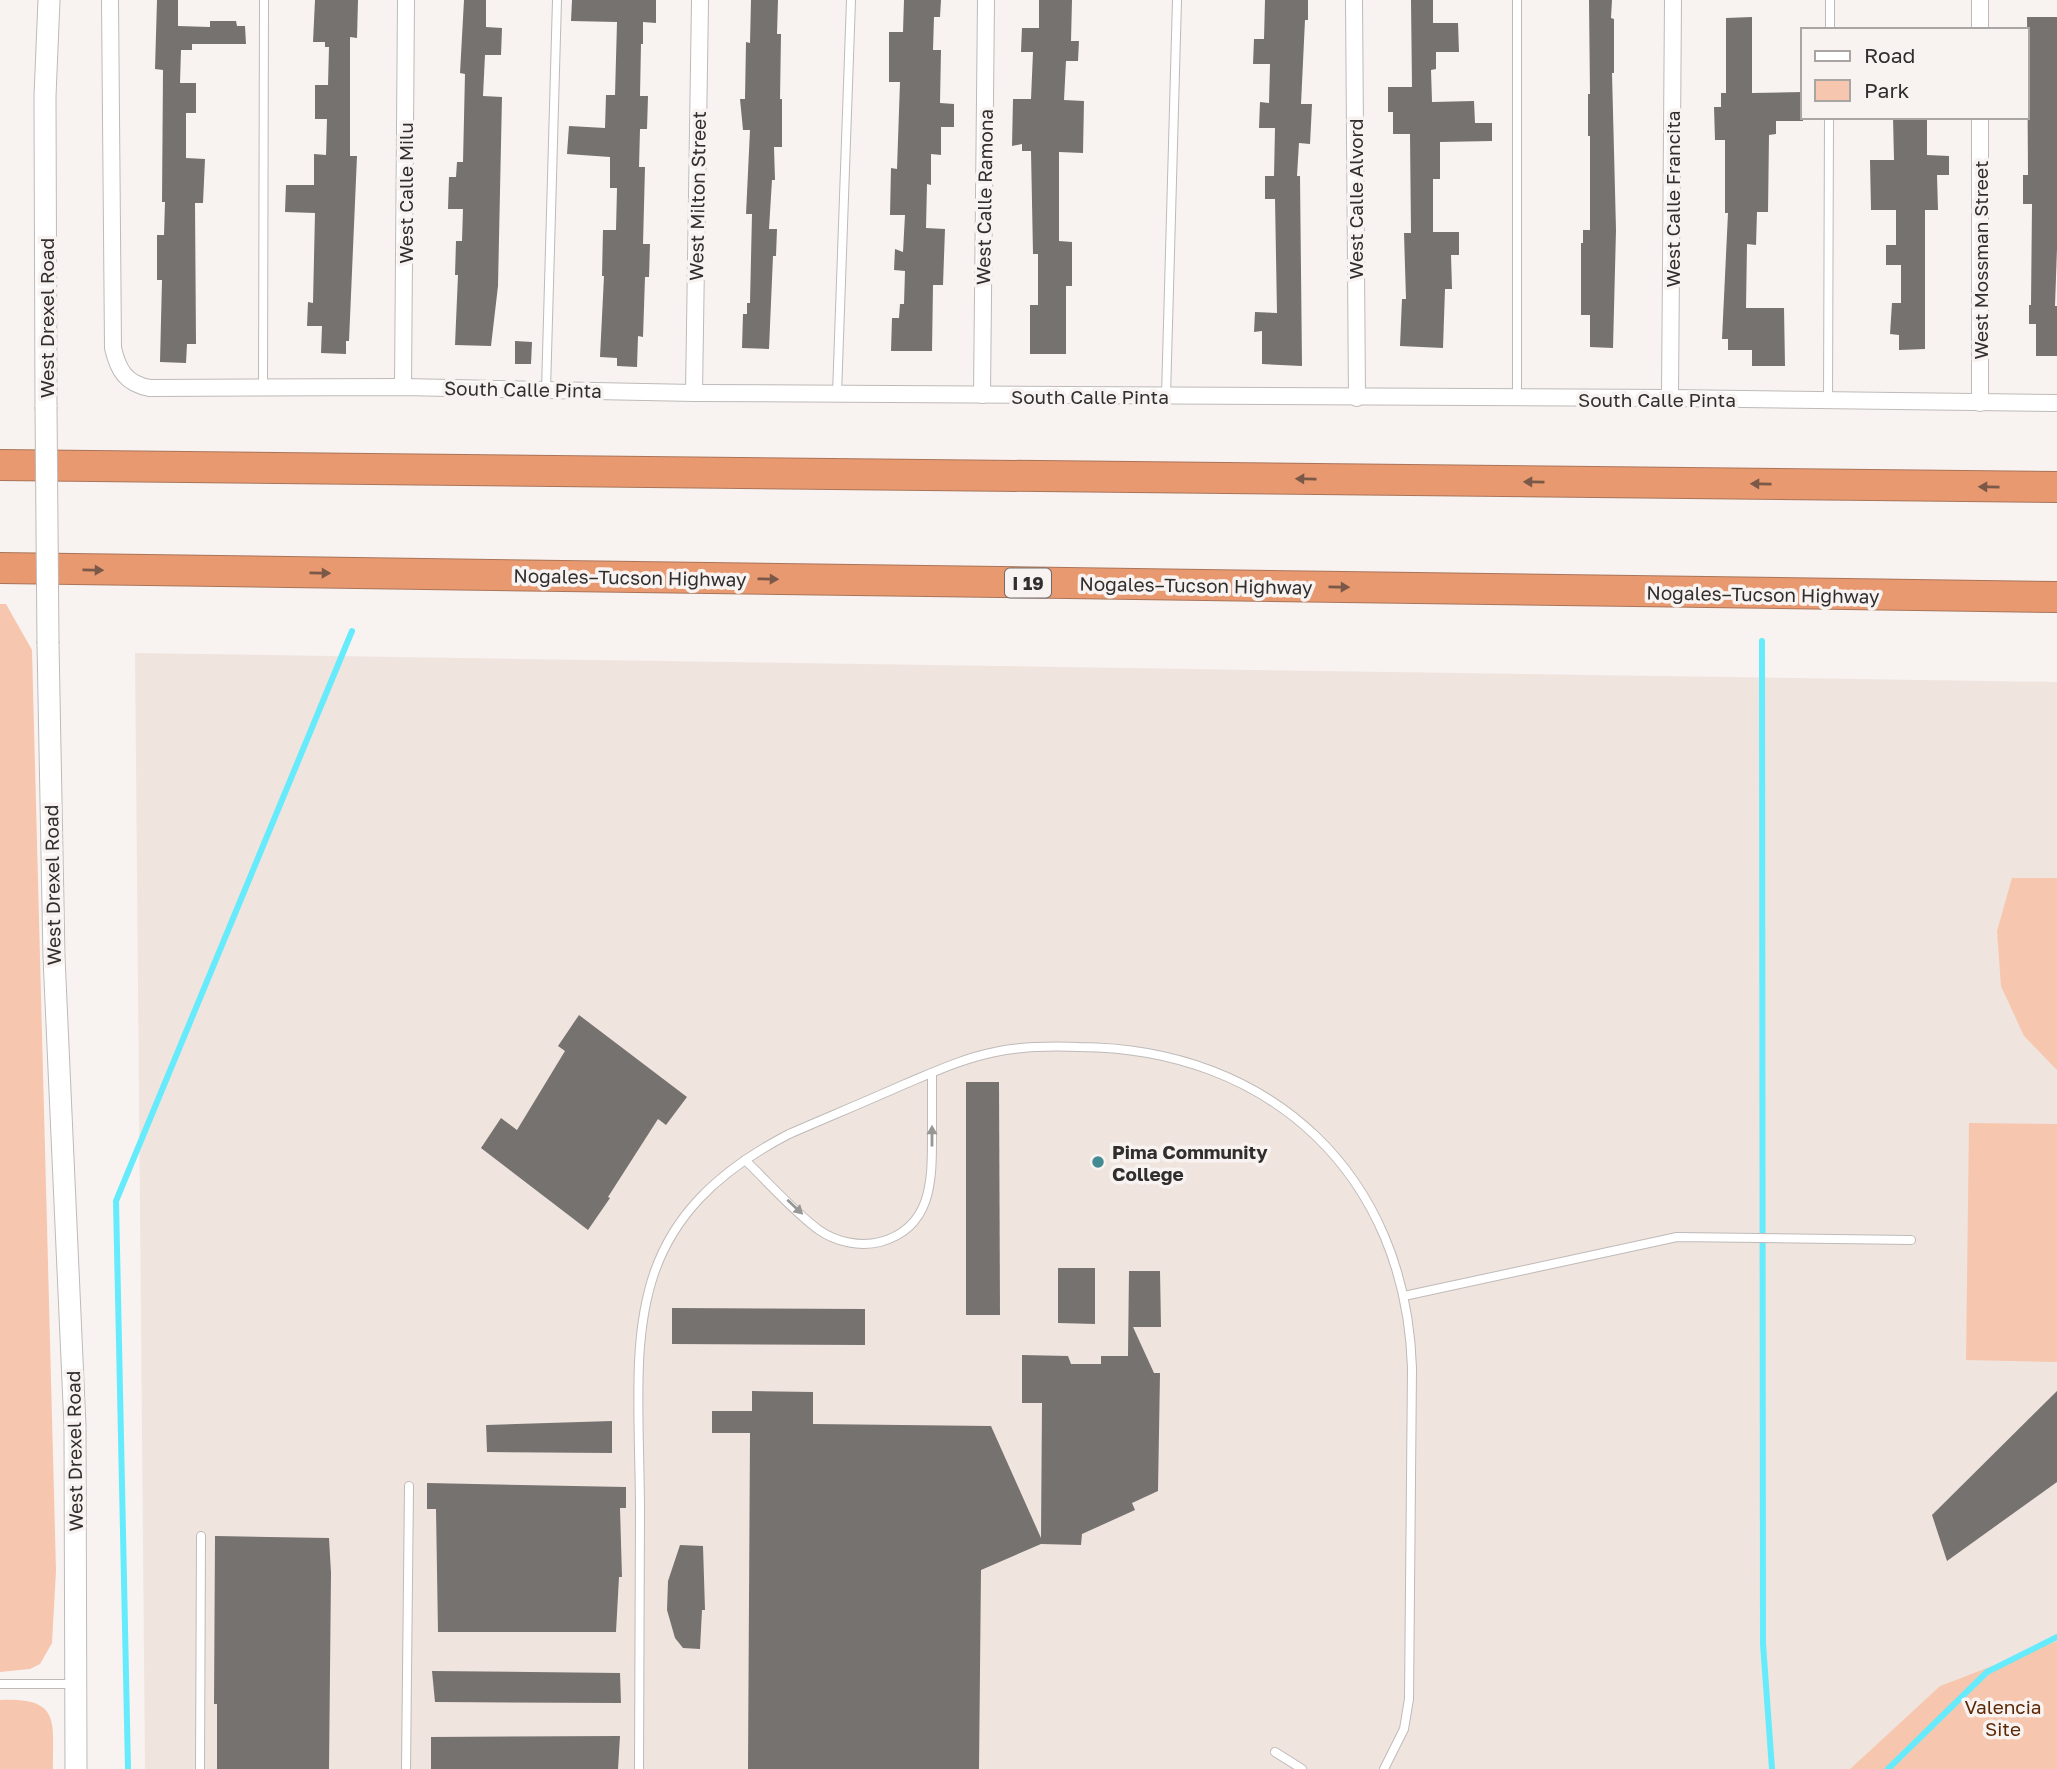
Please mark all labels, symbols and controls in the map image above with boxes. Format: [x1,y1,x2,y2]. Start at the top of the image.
legend [1801,28,2029,119]
text: Road [1864,42,1915,68]
text: Park [1864,77,1910,103]
street label: West Calle Ramona [971,109,997,285]
street label: West Calle Francita [1661,110,1684,288]
street label: West Milton Street [684,111,710,281]
street label: West Calle Alvord [1344,119,1367,279]
street label: West Calle Milu [394,122,417,264]
street label: West Mossman Street [1969,160,1992,360]
street label: West Drexel Road [35,238,58,398]
street label: South Calle Pinta [444,376,602,402]
street label: South Calle Pinta [1011,385,1169,408]
street label: South Calle Pinta [1578,388,1736,411]
one-way arrow [1295,473,1317,485]
one-way arrow [1523,476,1545,488]
one-way arrow [1750,478,1772,490]
one-way arrow [1978,481,2000,493]
street label: Nogales–Tucson Highway [513,563,747,591]
one-way arrow [82,564,104,576]
one-way arrow [309,567,331,579]
road number: I 19 [1005,568,1051,598]
street label: Nogales–Tucson Highway [1079,571,1313,599]
one-way arrow [757,573,779,585]
street label: Nogales–Tucson Highway [1646,580,1880,608]
one-way arrow [1328,582,1350,593]
street label: West Drexel Road [39,805,65,965]
one-way arrow [926,1125,938,1147]
place label: Pima Community College [1112,1140,1268,1185]
marker: Pima Community College [1090,1154,1106,1170]
one-way arrow [786,1199,804,1215]
street label: West Drexel Road [61,1371,87,1531]
park label: Valencia Site [1964,1695,2042,1740]

